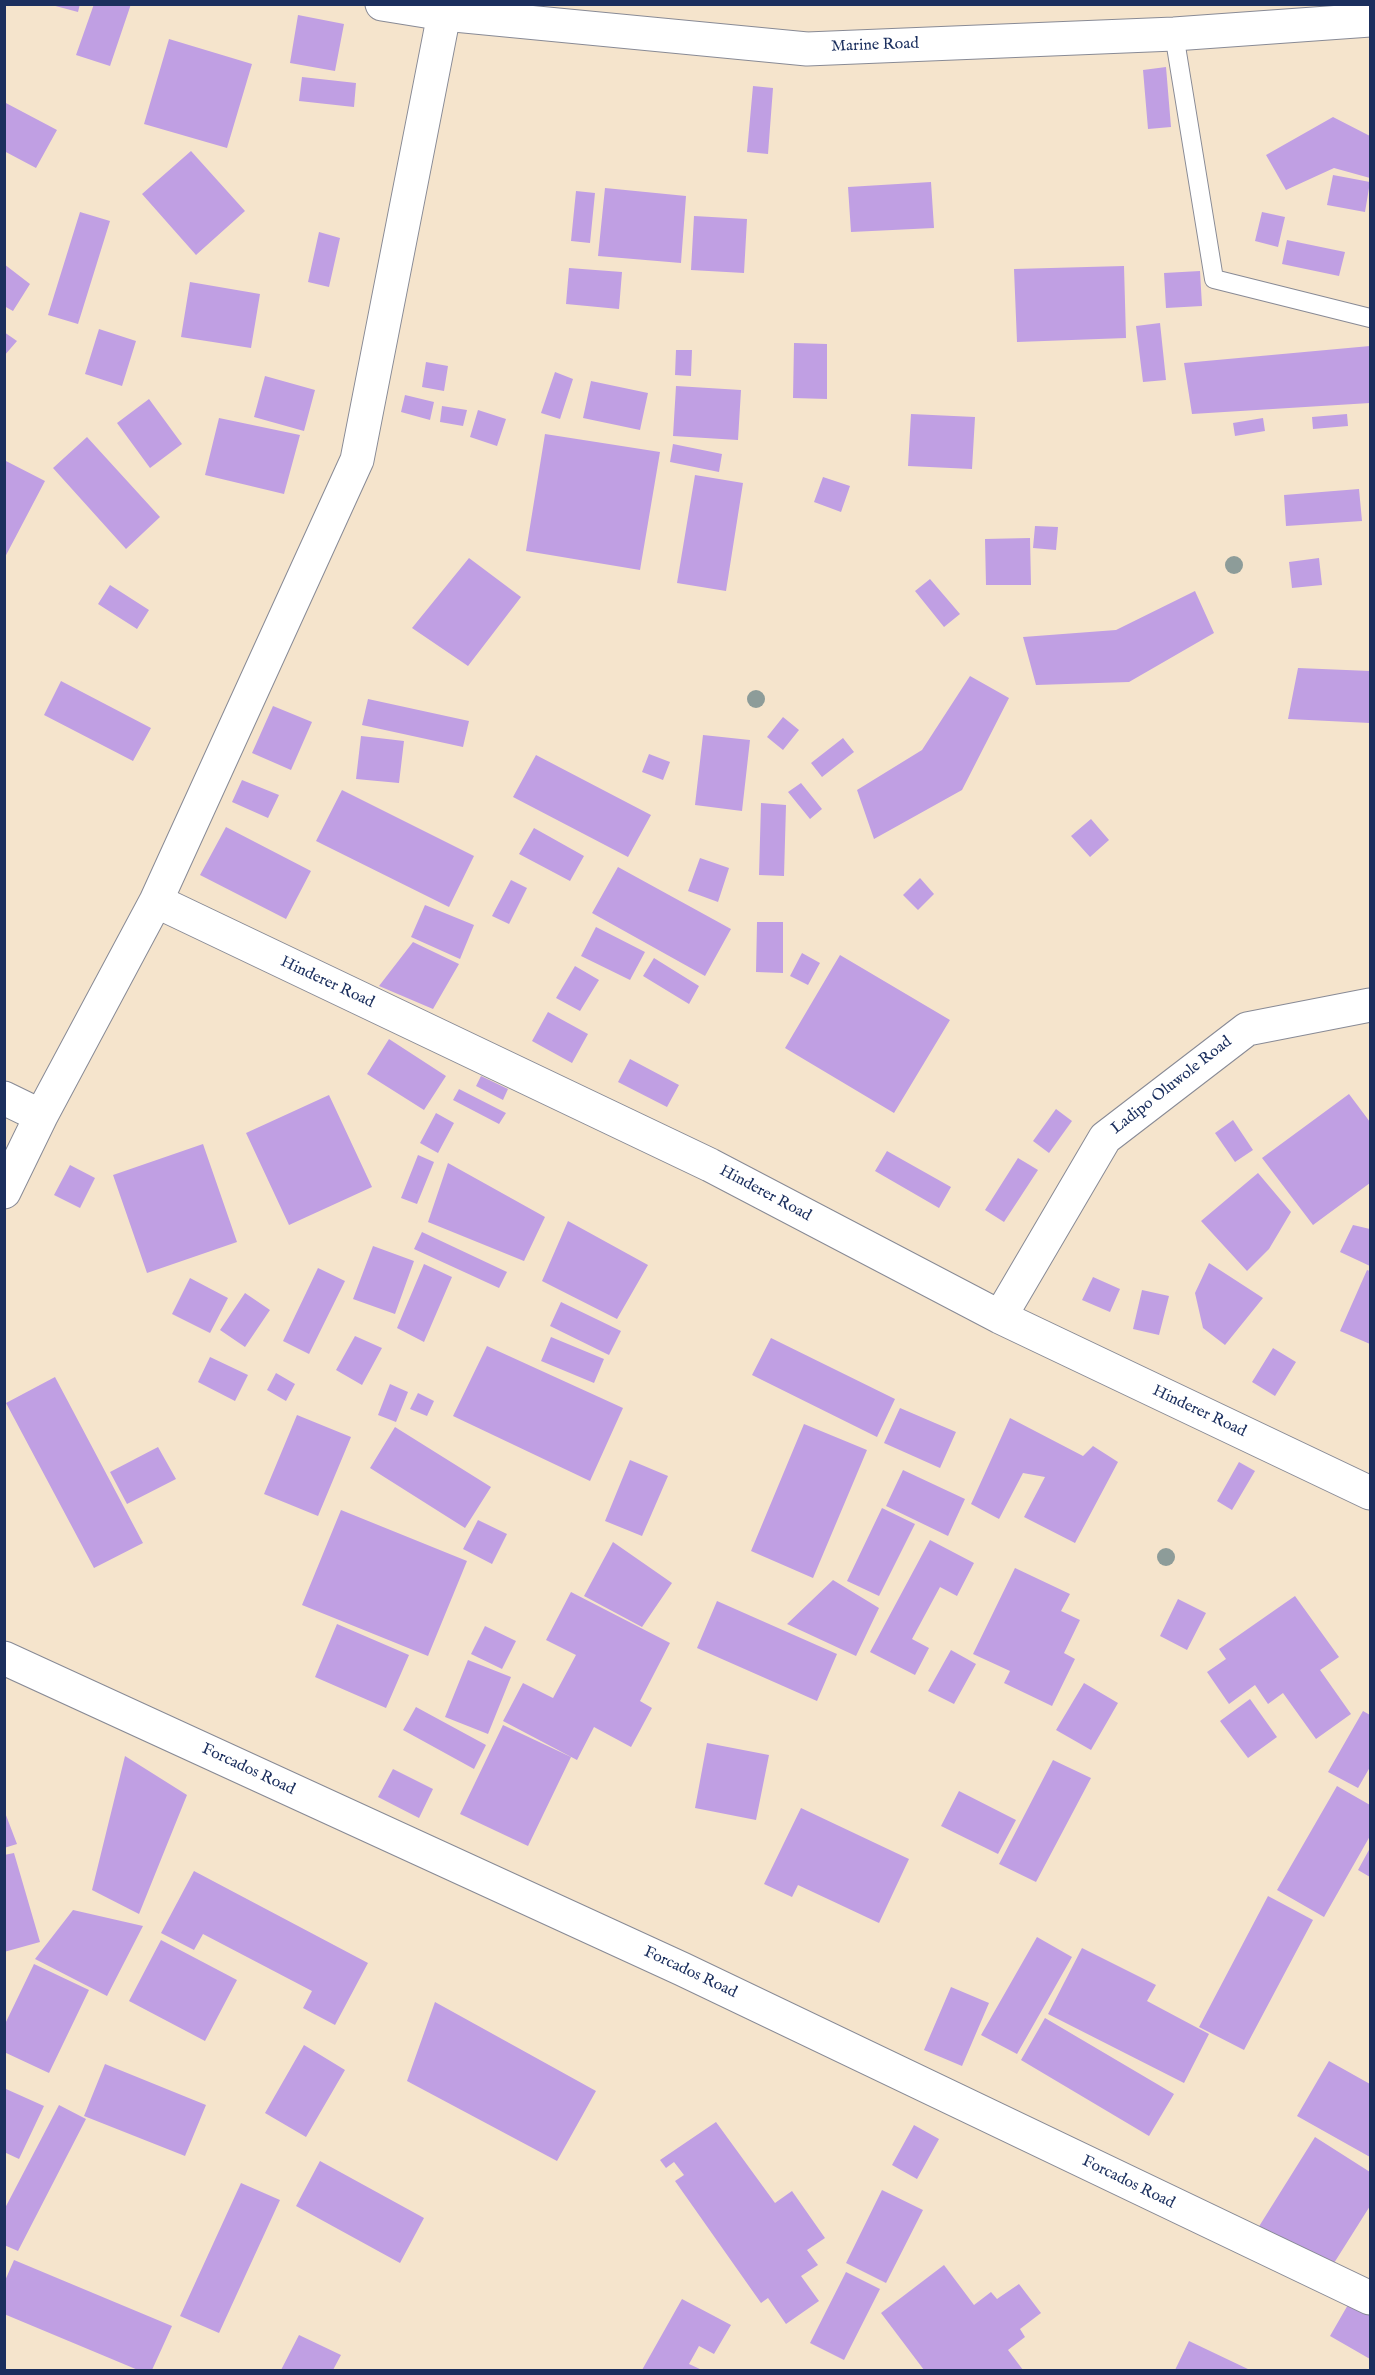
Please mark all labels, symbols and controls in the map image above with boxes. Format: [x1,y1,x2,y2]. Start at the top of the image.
street label: Marine Road [831,35,919,57]
street label: Hinderer Road [277,953,377,1013]
street label: Ladipo Oluwole Road [1108,1033,1236,1139]
street label: Hinderer Road [716,1162,814,1226]
street label: Hinderer Road [1149,1382,1249,1442]
street label: Forcados Road [198,1740,298,1800]
street label: Forcados Road [640,1943,740,2003]
street label: Forcados Road [1079,2152,1177,2214]

